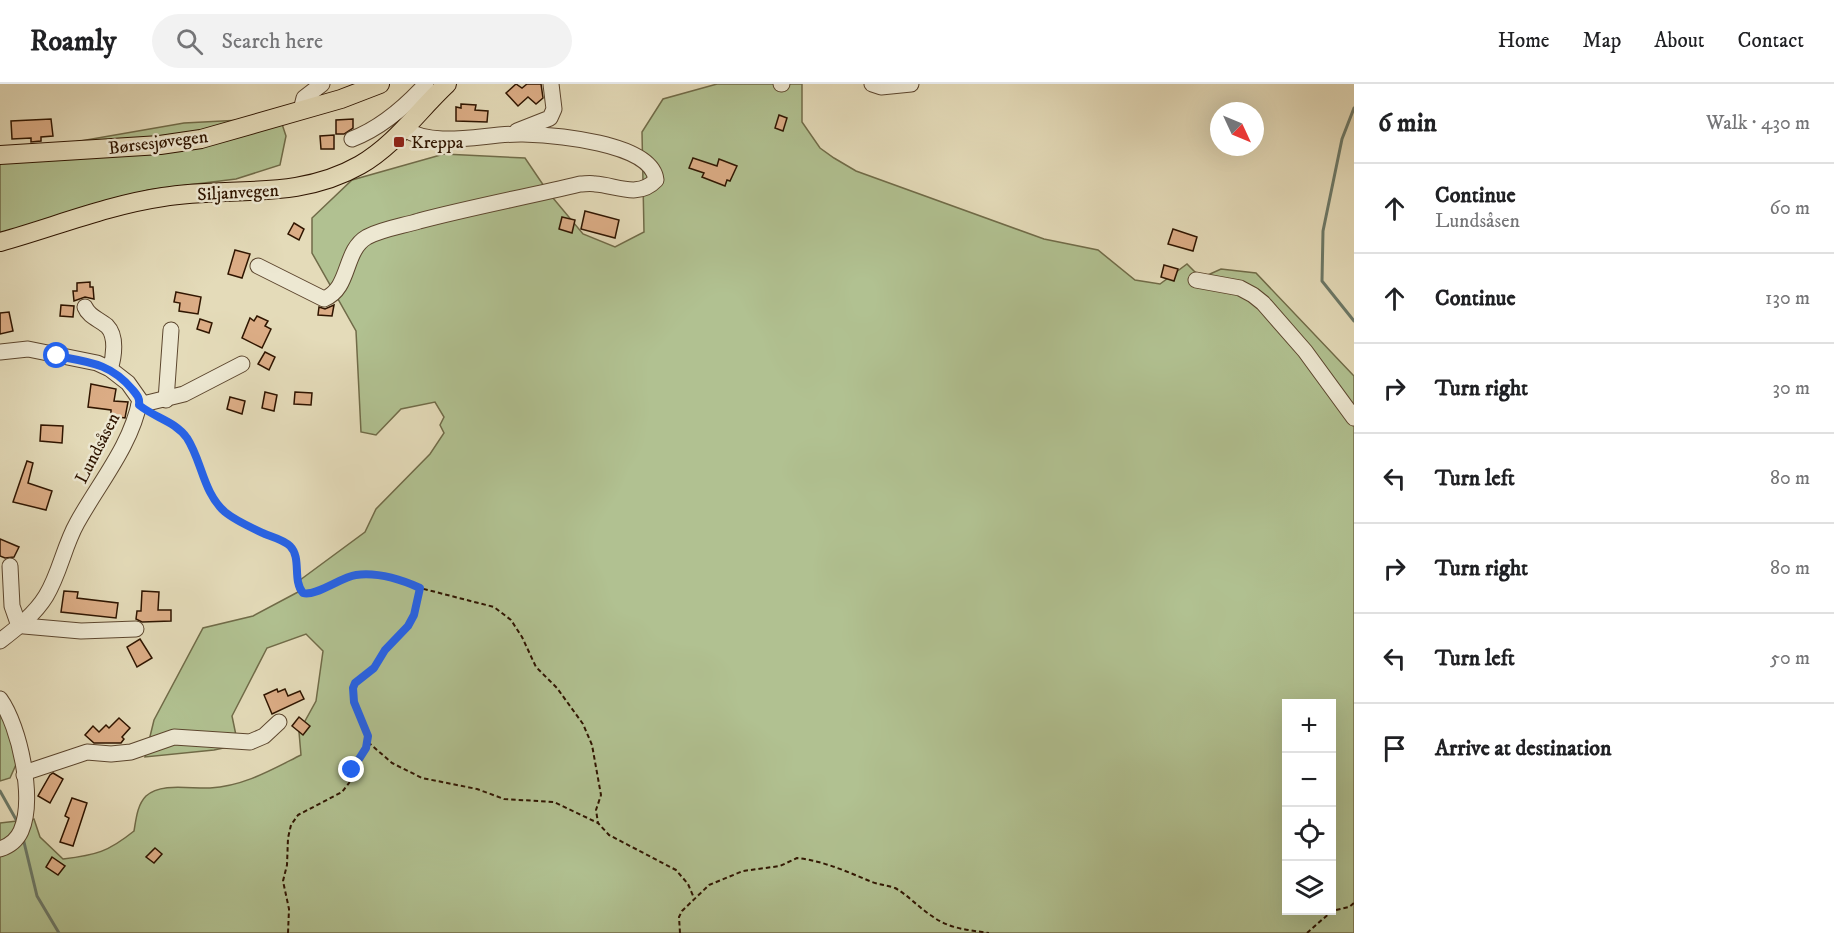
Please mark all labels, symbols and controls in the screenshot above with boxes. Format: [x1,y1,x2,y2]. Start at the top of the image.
search box [152,14,572,68]
text: Roamly [30,24,116,59]
icon: search [173,25,206,58]
text: Search here [221,28,323,55]
text: Home [1498,28,1550,54]
text: Map [1583,28,1621,54]
text: About [1654,28,1705,54]
text: Contact [1738,28,1804,54]
north arrow [1210,102,1264,156]
text: 6 min [1378,107,1437,140]
text: Walk · 430 m [1706,111,1810,136]
street label: Børsesjøvegen [107,126,210,160]
place label: Kreppa [411,132,464,154]
marker: Kreppa [392,135,406,149]
street label: Siljanvegen [197,180,280,206]
text: Continue [1435,182,1516,209]
icon: ahead [1378,192,1411,225]
text: 60 m [1770,196,1810,221]
text: Lundsåsen [1435,209,1520,234]
icon: ahead [1378,282,1411,315]
text: Continue [1435,285,1516,312]
text: 130 m [1765,286,1810,311]
route start [43,342,69,368]
icon: right [1378,372,1411,405]
text: Turn right [1435,375,1528,402]
text: 30 m [1772,376,1810,401]
street label: Lundsåsen [71,409,125,488]
icon: left [1378,462,1411,495]
text: Turn left [1435,465,1515,492]
text: 80 m [1770,466,1810,491]
icon: right [1378,552,1411,585]
text: Turn right [1435,555,1528,582]
text: 80 m [1770,556,1810,581]
icon: left [1378,642,1411,675]
text: Turn left [1435,645,1515,672]
text: 50 m [1770,646,1810,671]
map controls [1282,699,1336,915]
button: + [1282,699,1336,753]
icon: arrive [1378,732,1411,765]
text: Arrive at destination [1435,735,1612,762]
button: − [1282,753,1336,807]
route end [338,756,364,782]
button: locate [1282,807,1336,861]
button: layers [1282,861,1336,915]

